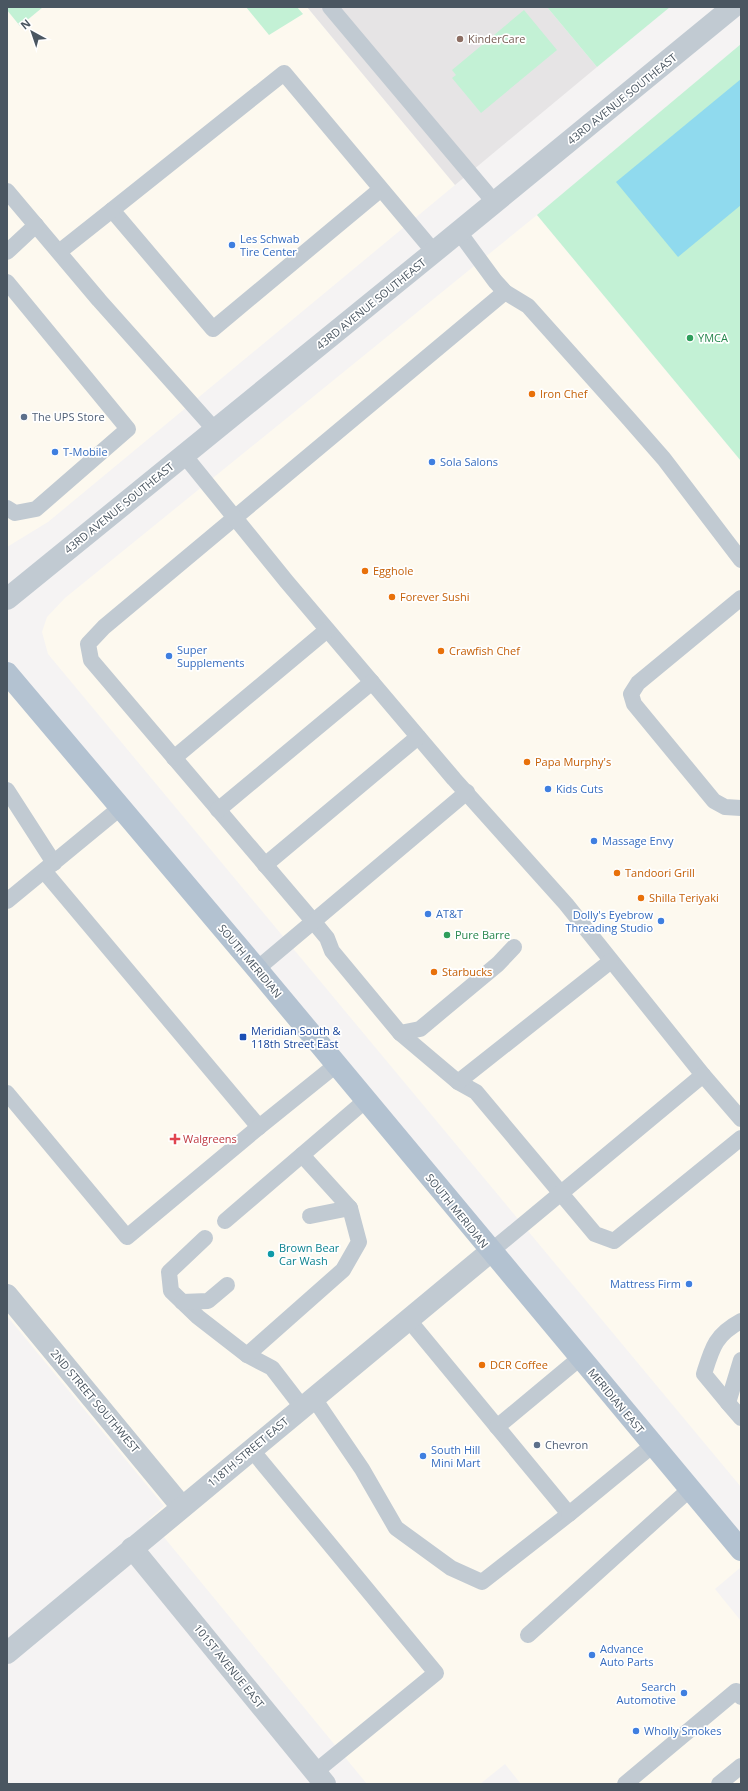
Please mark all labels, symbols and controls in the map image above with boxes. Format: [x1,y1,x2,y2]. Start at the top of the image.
north arrow [12,12,52,52]
text: N [17,15,34,33]
place label: KinderCare [468,31,525,46]
marker: KinderCare [455,34,465,44]
street label: 43RD AVENUE SOUTHEAST [564,50,680,148]
place label: Les Schwab Tire Center [240,231,300,259]
marker: Les Schwab Tire Center [227,240,237,250]
street label: 43RD AVENUE SOUTHEAST [313,255,429,353]
place label: YMCA [698,330,728,345]
marker: YMCA [685,333,695,343]
place label: Iron Chef [540,386,589,401]
marker: Iron Chef [527,389,537,399]
place label: The UPS Store [32,409,105,424]
marker: The UPS Store [19,412,29,422]
place label: T-Mobile [63,444,108,459]
marker: T-Mobile [50,447,60,457]
place label: Sola Salons [440,454,498,469]
marker: Sola Salons [427,457,437,467]
street label: 43RD AVENUE SOUTHEAST [61,459,177,557]
place label: Egghole [373,563,413,578]
marker: Egghole [360,566,370,576]
place label: Forever Sushi [400,589,470,604]
marker: Forever Sushi [387,592,397,602]
place label: Super Supplements [177,642,244,670]
place label: Crawfish Chef [449,643,521,658]
marker: Crawfish Chef [436,646,446,656]
marker: Super Supplements [164,651,174,661]
place label: Papa Murphy's [535,754,611,769]
marker: Papa Murphy's [522,757,532,767]
place label: Kids Cuts [556,781,603,796]
marker: Kids Cuts [543,784,553,794]
place label: Massage Envy [602,833,674,848]
marker: Massage Envy [589,836,599,846]
place label: Tandoori Grill [625,865,695,880]
marker: Tandoori Grill [612,868,622,878]
place label: Shilla Teriyaki [649,890,719,905]
marker: Shilla Teriyaki [636,893,646,903]
place label: AT&T [436,906,463,921]
place label: Dolly's Eyebrow Threading Studio [566,907,653,935]
marker: AT&T [423,909,433,919]
marker: Dolly's Eyebrow Threading Studio [656,916,666,926]
street label: SOUTH MERIDIAN [215,921,286,1001]
place label: Pure Barre [455,927,510,942]
marker: Pure Barre [442,930,452,940]
place label: Starbucks [442,964,492,979]
marker: Starbucks [429,967,439,977]
place label: Meridian South & 118th Street East [251,1023,341,1051]
marker: Meridian South & 118th Street East [238,1032,248,1042]
place label: Walgreens [183,1131,237,1146]
marker: Walgreens [170,1134,180,1144]
street label: SOUTH MERIDIAN [423,1170,492,1251]
place label: Brown Bear Car Wash [279,1240,340,1268]
marker: Brown Bear Car Wash [266,1249,276,1259]
place label: Mattress Firm [610,1276,681,1291]
marker: Mattress Firm [684,1279,694,1289]
street label: 2ND STREET SOUTHWEST [48,1346,143,1456]
place label: DCR Coffee [490,1357,548,1372]
marker: DCR Coffee [477,1360,487,1370]
street label: MERIDIAN EAST [585,1365,648,1436]
street label: 118TH STREET EAST [204,1413,291,1490]
place label: Chevron [545,1437,588,1452]
marker: Chevron [532,1440,542,1450]
place label: South Hill Mini Mart [431,1442,481,1470]
marker: South Hill Mini Mart [418,1451,428,1461]
street label: 101ST AVENUE EAST [191,1621,268,1711]
place label: Advance Auto Parts [600,1641,654,1669]
marker: Advance Auto Parts [587,1650,597,1660]
place label: Search Automotive [617,1679,676,1707]
marker: Search Automotive [679,1688,689,1698]
place label: Wholly Smokes [644,1723,721,1738]
marker: Wholly Smokes [631,1726,641,1736]

